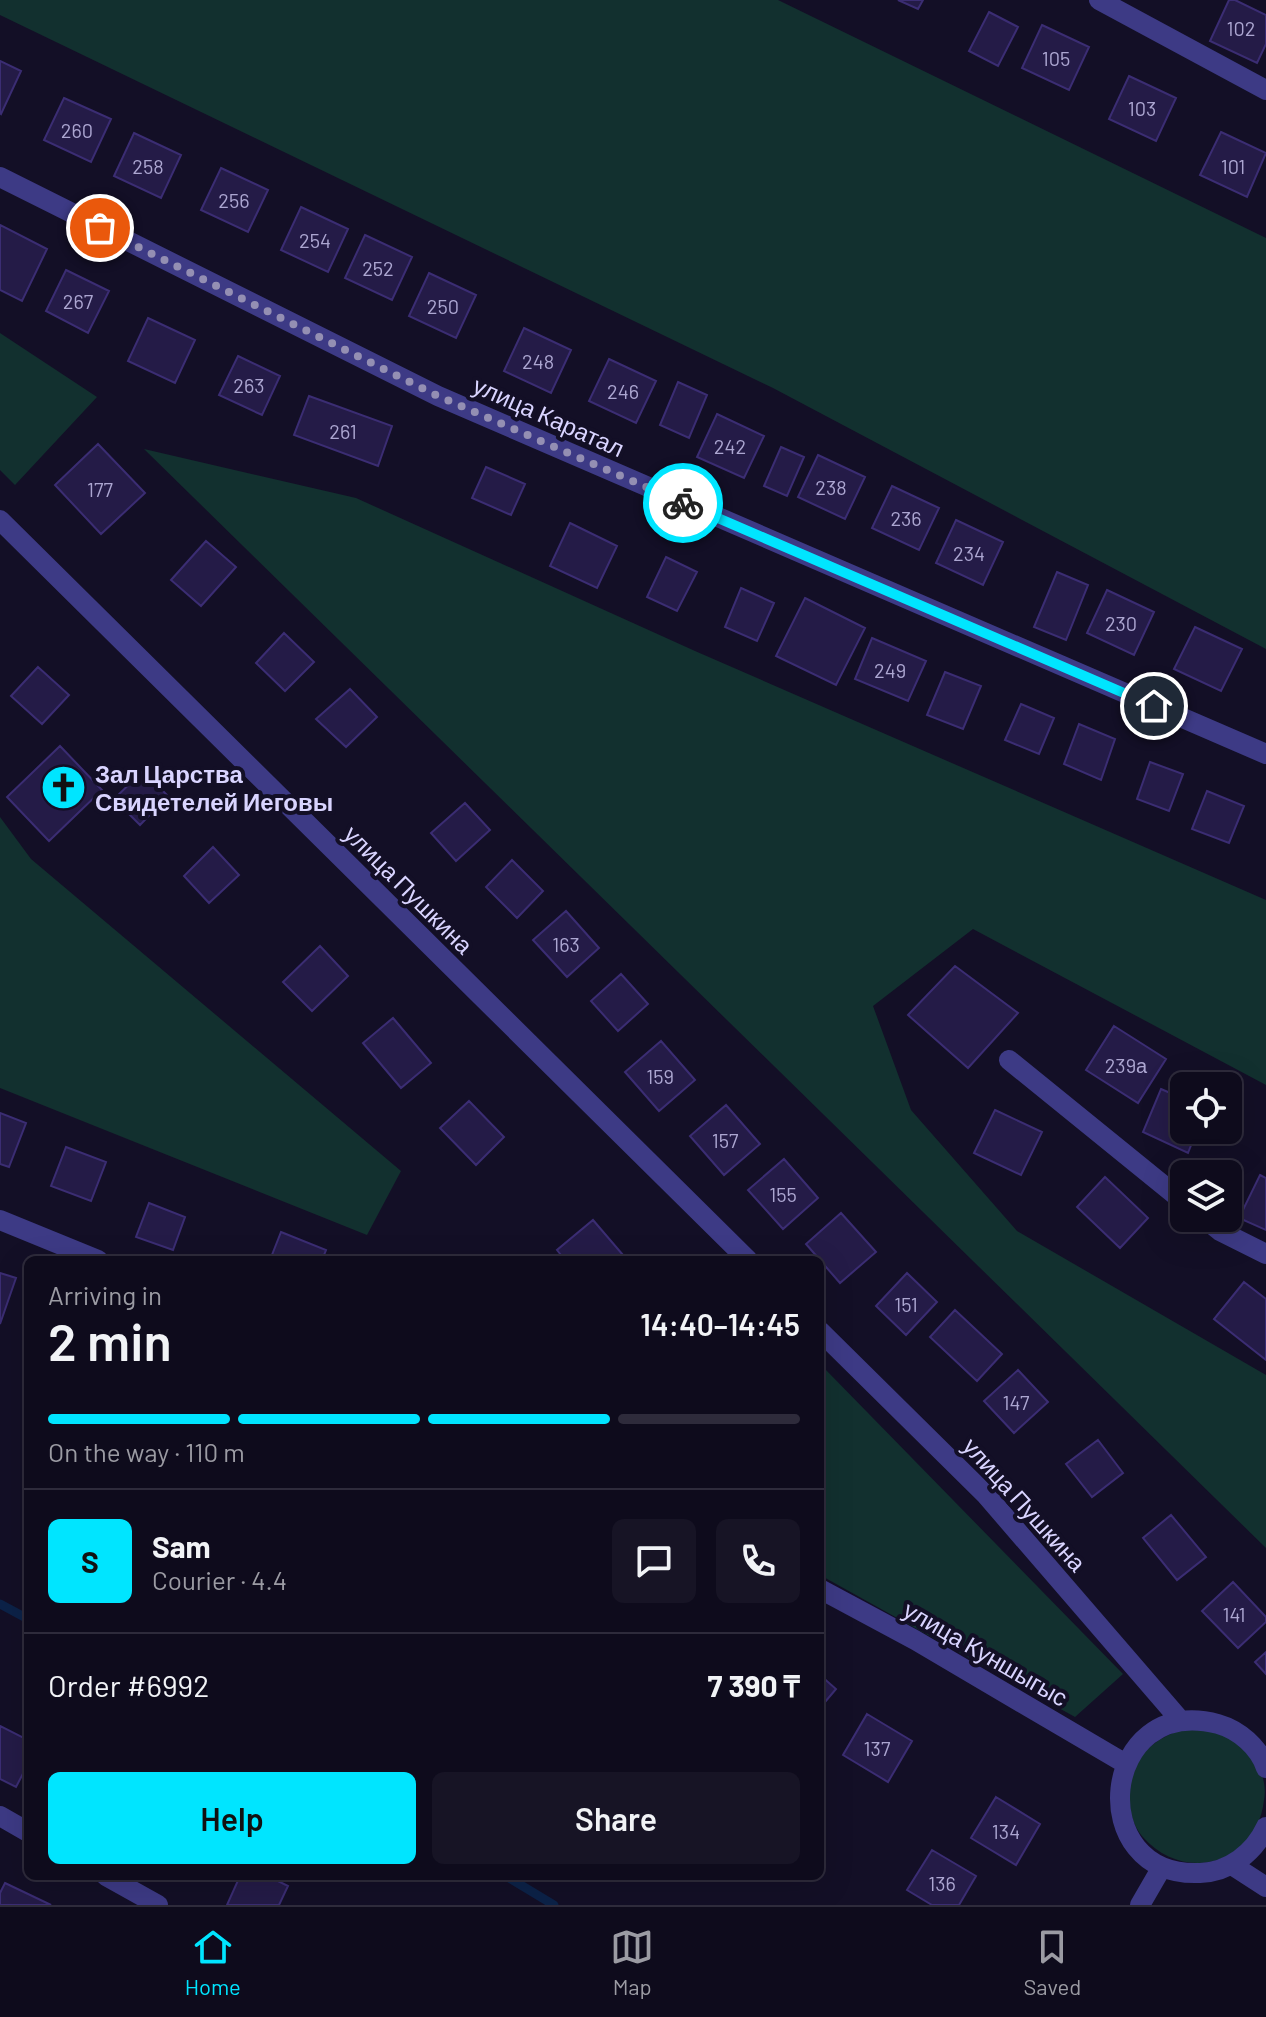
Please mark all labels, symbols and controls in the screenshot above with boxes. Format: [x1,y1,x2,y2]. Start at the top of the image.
house number: 102 [1226,16,1256,40]
house number: 105 [1042,46,1070,70]
house number: 103 [1128,96,1156,120]
house number: 260 [61,118,93,142]
house number: 258 [132,154,164,178]
house number: 101 [1221,154,1245,178]
house number: 256 [218,188,250,212]
pin [66,194,134,262]
icon: bag [78,206,122,250]
house number: 254 [299,228,331,252]
house number: 252 [362,256,394,280]
house number: 267 [63,289,94,313]
house number: 250 [427,294,459,318]
house number: 248 [522,349,554,373]
street label: улица Каратал [469,370,629,462]
house number: 263 [233,373,265,397]
house number: 246 [607,379,639,403]
house number: 261 [329,419,357,443]
house number: 242 [714,434,746,458]
courier [643,463,723,543]
house number: 238 [815,475,847,499]
house number: 177 [87,477,113,501]
icon: bike [661,481,705,525]
house number: 236 [890,506,922,530]
house number: 234 [953,541,985,565]
house number: 230 [1105,611,1137,635]
house number: 249 [874,658,906,682]
pin [1120,672,1188,740]
icon: home [1132,684,1176,728]
place label: Зал Царства Свидетелей Иеговы [95,759,333,816]
church icon: Зал Царства Свидетелей Иеговы [40,763,88,811]
street label: улица Пушкина [339,819,480,960]
house number: 163 [552,932,580,956]
house number: 239а [1105,1053,1148,1077]
house number: 159 [646,1064,674,1088]
map controls [1170,1072,1242,1232]
button: locate [1170,1072,1242,1144]
house number: 157 [712,1128,739,1152]
button: layers [1170,1160,1242,1232]
house number: 155 [769,1182,797,1206]
text: Arriving in [48,1279,162,1310]
house number: 151 [894,1292,918,1316]
text: 14:40–14:45 [640,1306,800,1342]
text: 2 min [48,1309,172,1371]
house number: 147 [1003,1390,1030,1414]
street label: улица Пушкина [957,1431,1093,1577]
text: On the way · 110 m [48,1436,245,1467]
button: chat [612,1519,696,1603]
button: phone [716,1519,800,1603]
text: Sam [152,1528,211,1564]
text: S [81,1543,99,1579]
text: Courier · 4.4 [152,1564,287,1595]
street label: улица Куншыгыс [899,1594,1073,1712]
house number: 141 [1222,1602,1246,1626]
text: Order #6992 [48,1667,209,1703]
text: 7 390 ₸ [708,1667,800,1703]
house number: 137 [864,1736,891,1760]
button: Help [48,1772,416,1864]
button: Share [432,1772,800,1864]
house number: 134 [992,1819,1020,1843]
house number: 136 [928,1871,956,1895]
tab: Home [185,1925,241,1999]
tab: Map [610,1925,654,1999]
tab: Saved [1024,1925,1081,1999]

